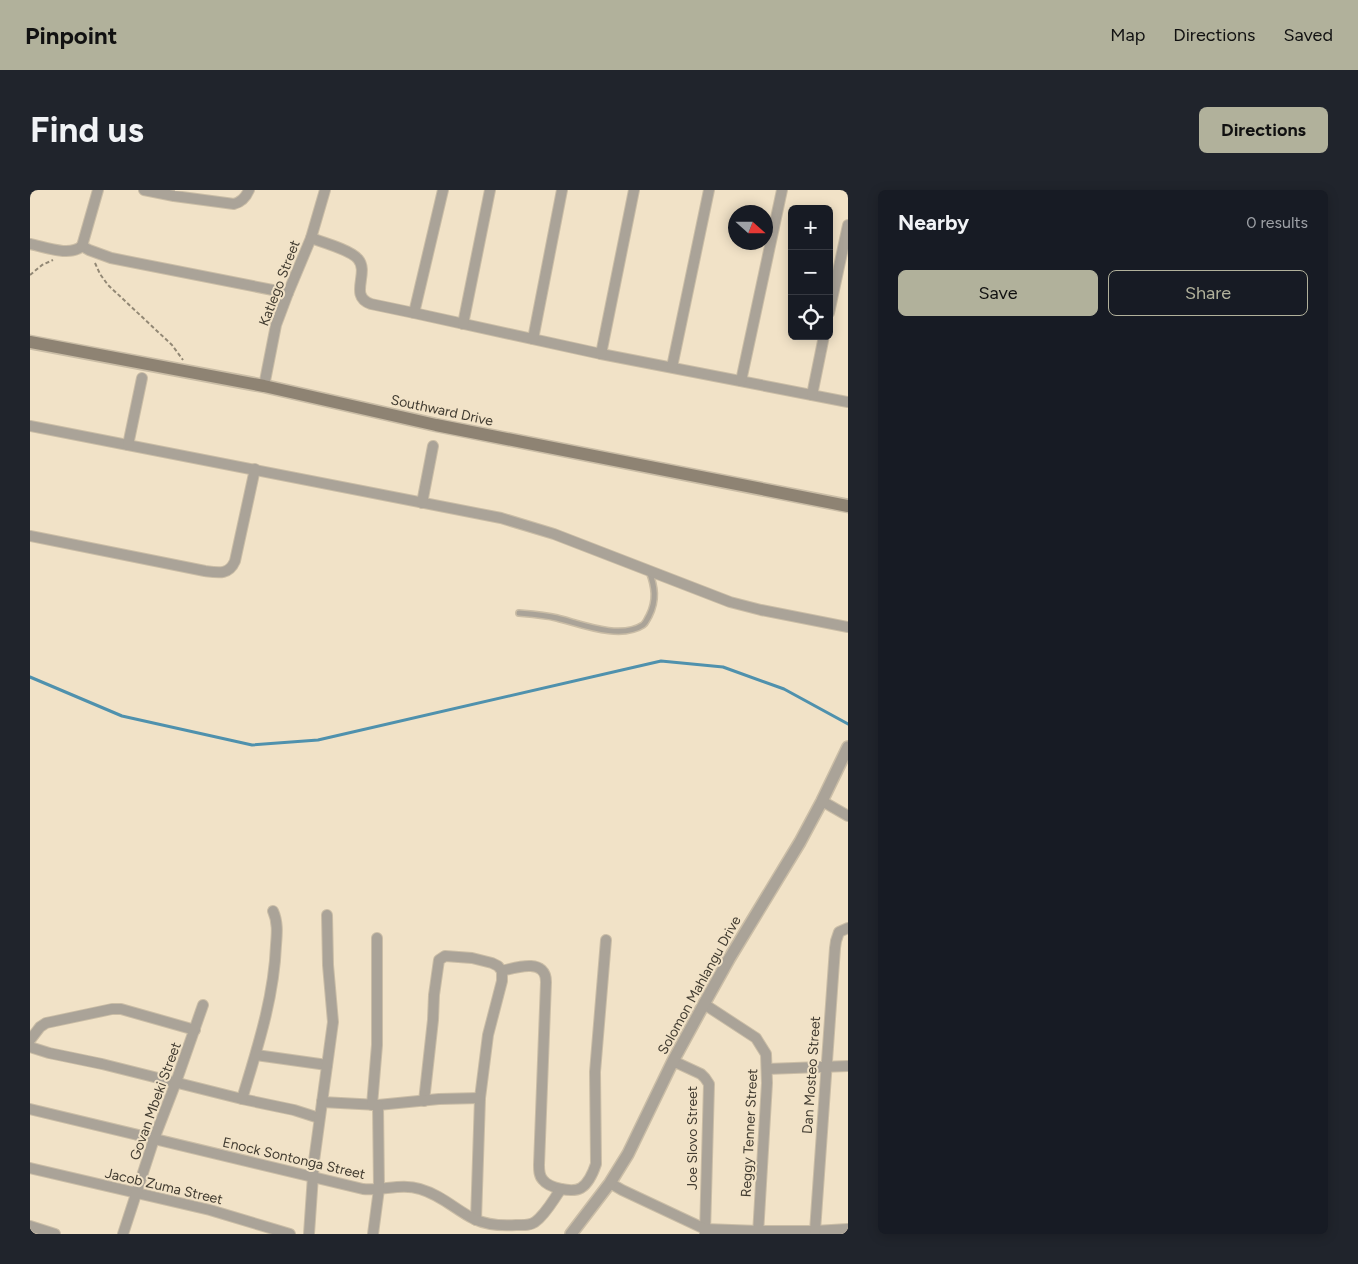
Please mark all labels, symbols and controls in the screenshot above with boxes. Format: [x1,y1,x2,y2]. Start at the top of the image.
text: Pinpoint [25,21,117,50]
text: Map [1110,24,1145,46]
text: Directions [1173,24,1255,46]
text: Saved [1283,24,1333,46]
button: Directions [1199,107,1328,153]
text: Find us [30,109,144,151]
north arrow [728,205,773,250]
map controls [788,205,833,340]
button: + [788,205,833,250]
text: Nearby [898,210,969,235]
text: 0 results [1246,213,1308,232]
street label: Katlego Street [255,238,304,329]
button: − [788,250,833,295]
button: Save [898,270,1098,316]
button: Share [1108,270,1308,316]
button: locate [788,295,833,340]
street label: Southward Drive [389,391,495,430]
street label: Solomon Mahlangu Drive [654,913,745,1058]
street label: Dan Mosteo Street [799,1015,824,1135]
street label: Govan Mbeki Street [126,1040,185,1163]
street label: Reggy Tenner Street [738,1068,761,1198]
street label: Joe Slovo Street [684,1086,701,1190]
street label: Enock Sontonga Street [221,1134,367,1183]
street label: Jacob Zuma Street [103,1165,224,1208]

